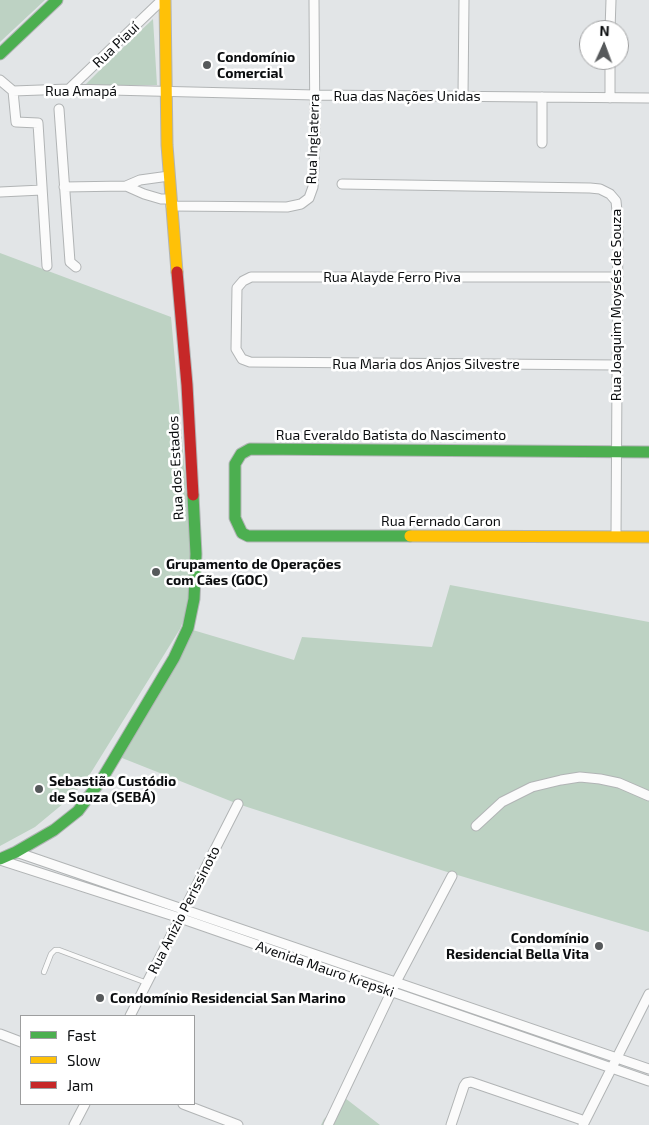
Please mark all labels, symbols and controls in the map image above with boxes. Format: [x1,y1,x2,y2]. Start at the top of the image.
street label: Rua Piauí [89,19,143,71]
north arrow [579,20,629,70]
text: N [599,22,610,39]
place label: Condomínio Comercial [217,49,295,82]
marker: Condomínio Comercial [201,59,213,71]
street label: Rua Amapá [45,83,117,99]
street label: Rua das Nações Unidas [333,88,481,104]
street label: Rua Inglaterra [303,93,323,185]
street label: Rua Joaquim Moysés de Souza [608,209,624,401]
street label: Rua Alayde Ferro Piva [323,269,461,285]
street label: Rua Maria dos Anjos Silvestre [332,356,520,372]
street label: Rua dos Estados [165,415,187,521]
street label: Rua Everaldo Batista do Nascimento [276,427,506,443]
street label: Rua Fernado Caron [381,513,501,529]
place label: Grupamento de Operações com Cães (GOC) [166,556,341,588]
marker: Grupamento de Operações com Cães (GOC) [150,566,162,578]
place label: Sebastião Custódio de Souza (SEBÁ) [49,773,176,806]
marker: Sebastião Custódio de Souza (SEBÁ) [33,783,45,795]
street label: Rua Anízio Perissinoto [144,843,224,977]
place label: Condomínio Residencial Bella Vita [446,930,589,962]
street label: Avenida Mauro Krepski [254,937,396,1001]
marker: Condomínio Residencial Bella Vita [593,940,605,952]
place label: Condomínio Residencial San Marino [110,990,346,1006]
marker: Condomínio Residencial San Marino [94,992,106,1004]
legend [20,1015,195,1105]
text: Fast [67,1026,96,1044]
text: Slow [67,1051,101,1069]
text: Jam [67,1076,93,1094]

